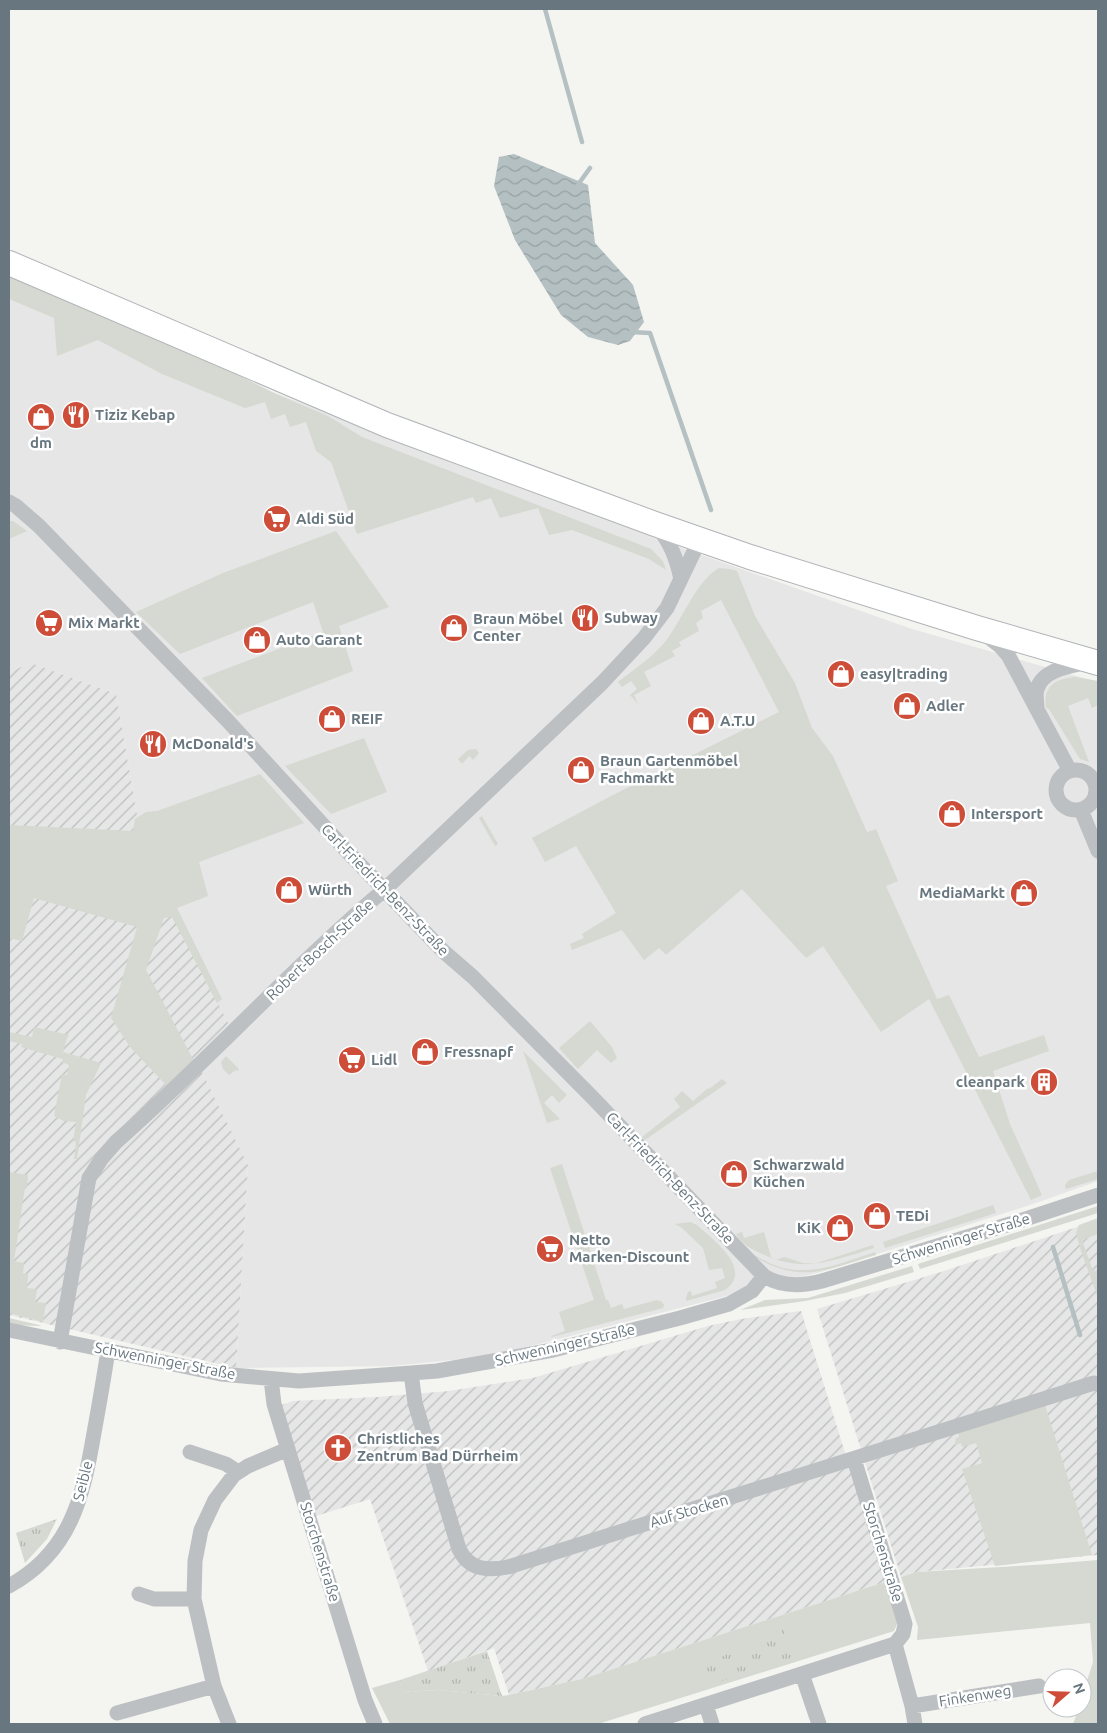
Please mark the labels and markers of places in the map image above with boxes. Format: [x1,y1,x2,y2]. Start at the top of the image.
restaurant icon: Tiziz Kebap [61,400,91,430]
shop icon: dm [26,402,56,432]
place label: Tiziz Kebap [95,406,175,423]
place label: dm [30,434,52,451]
supermarket icon: Aldi Süd [262,504,292,534]
place label: Aldi Süd [296,510,354,527]
restaurant icon: Subway [570,603,600,633]
supermarket icon: Mix Markt [34,608,64,638]
place label: Subway [604,609,658,626]
place label: Braun Möbel Center [473,610,563,644]
shop icon: Braun Möbel Center [439,613,469,643]
place label: Mix Markt [68,614,140,631]
shop icon: Auto Garant [242,625,272,655]
place label: Auto Garant [276,631,363,648]
shop icon: easy|trading [826,659,856,689]
place label: easy|trading [860,665,948,682]
shop icon: Adler [892,691,922,721]
place label: Adler [926,697,966,714]
shop icon: REIF [317,704,347,734]
shop icon: A.T.U [686,706,716,736]
place label: REIF [351,710,383,727]
place label: A.T.U [720,712,755,729]
restaurant icon: McDonald's [138,729,168,759]
place label: McDonald's [172,735,254,752]
place label: Braun Gartenmöbel Fachmarkt [600,752,738,786]
shop icon: Braun Gartenmöbel Fachmarkt [566,755,596,785]
shop icon: Intersport [937,799,967,829]
place label: Intersport [971,805,1044,822]
shop icon: Würth [274,875,304,905]
shop icon: MediaMarkt [1009,878,1039,908]
place label: Würth [308,881,352,898]
place label: MediaMarkt [919,884,1006,901]
shop icon: Fressnapf [410,1037,440,1067]
place label: Fressnapf [444,1043,514,1060]
supermarket icon: Lidl [337,1045,367,1075]
place label: Lidl [371,1051,397,1068]
building icon: cleanpark [1029,1067,1059,1097]
place label: cleanpark [956,1073,1026,1090]
place label: Schwarzwald Küchen [753,1156,844,1190]
shop icon: Schwarzwald Küchen [719,1159,749,1189]
shop icon: TEDi [862,1201,892,1231]
place label: TEDi [896,1207,929,1224]
shop icon: KiK [825,1213,855,1243]
place label: KiK [797,1219,821,1236]
place label: Netto Marken-Discount [569,1231,690,1265]
supermarket icon: Netto Marken-Discount [535,1234,565,1264]
place label: Christliches Zentrum Bad Dürrheim [357,1430,518,1464]
church icon: Christliches Zentrum Bad Dürrheim [323,1433,353,1463]

